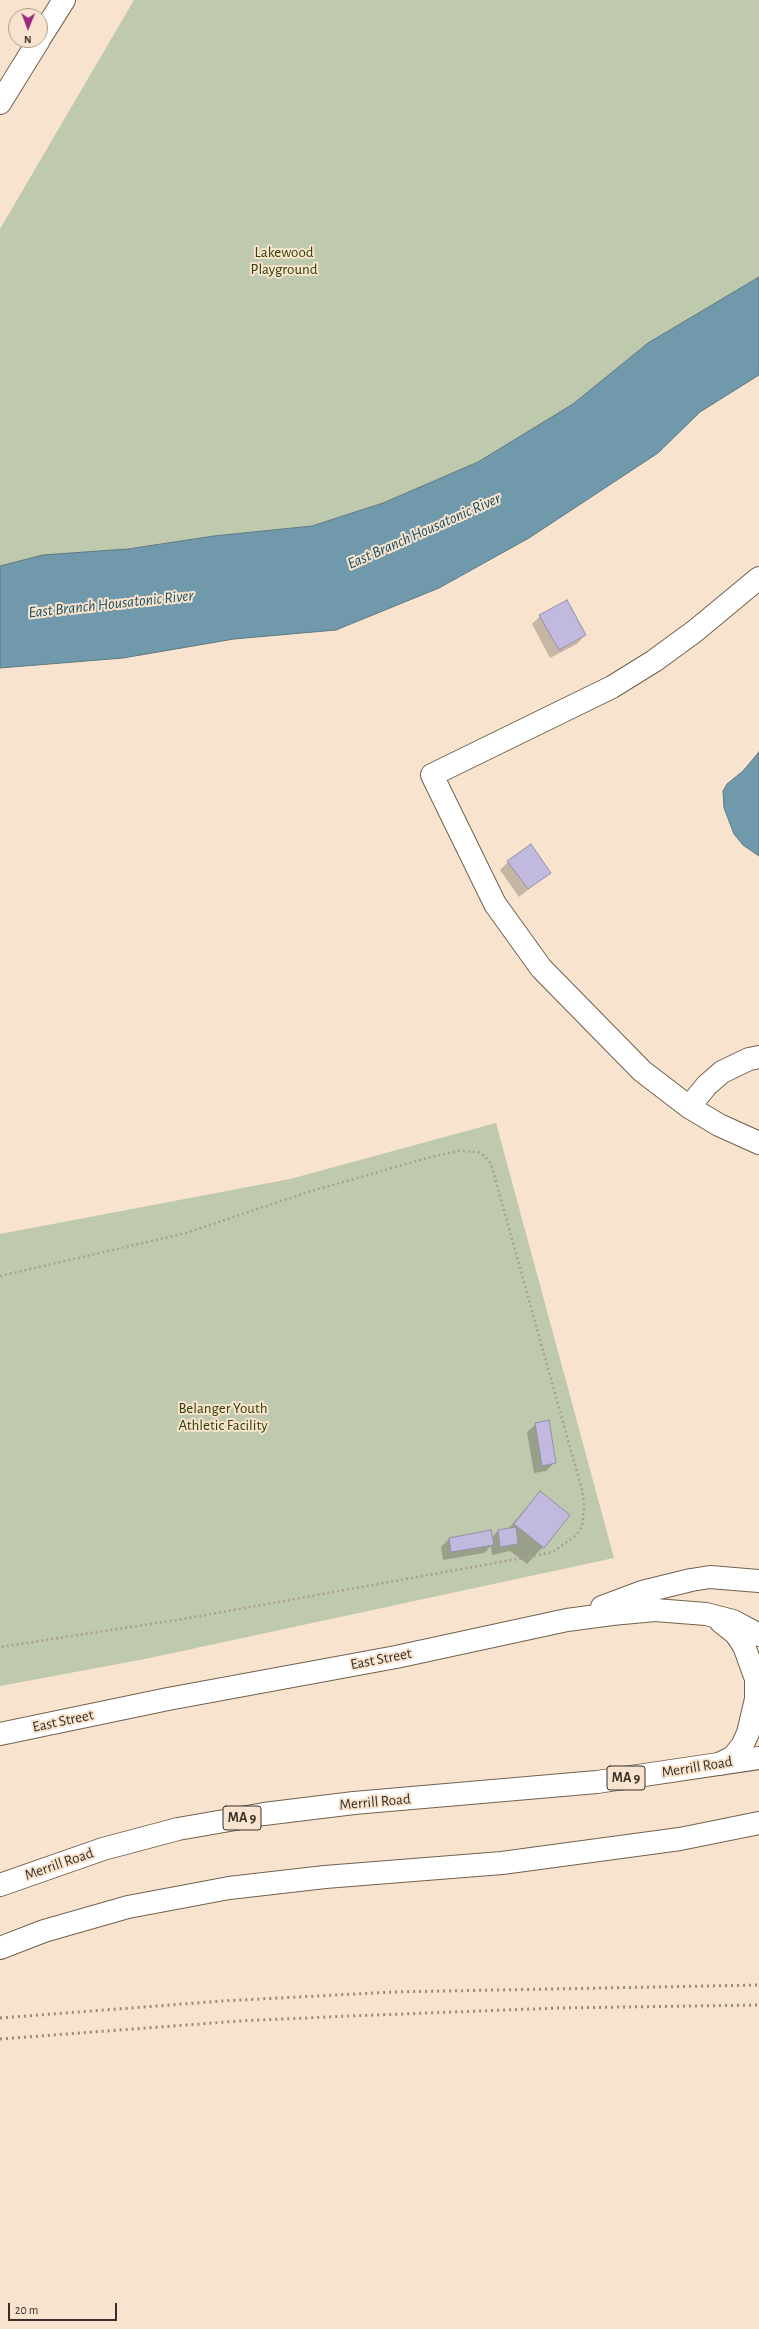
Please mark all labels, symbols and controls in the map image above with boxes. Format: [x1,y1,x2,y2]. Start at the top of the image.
north arrow [8,8,48,48]
text: N [24,34,32,45]
park label: Lakewood Playground [251,243,317,278]
water label: East Branch Housatonic River [344,489,504,573]
water label: East Branch Housatonic River [28,586,194,622]
park label: Belanger Youth Athletic Facility [178,1399,268,1434]
street label: East Street [349,1644,413,1674]
street label: East Street [31,1706,95,1736]
street label: Merrill Road [660,1753,734,1781]
road number: MA 9 [607,1766,645,1790]
street label: Merrill Road [339,1790,411,1814]
road number: MA 9 [223,1806,261,1830]
street label: Merrill Road [22,1844,96,1884]
scale bar [10,2295,119,2321]
text: 20 m [15,2304,38,2316]

